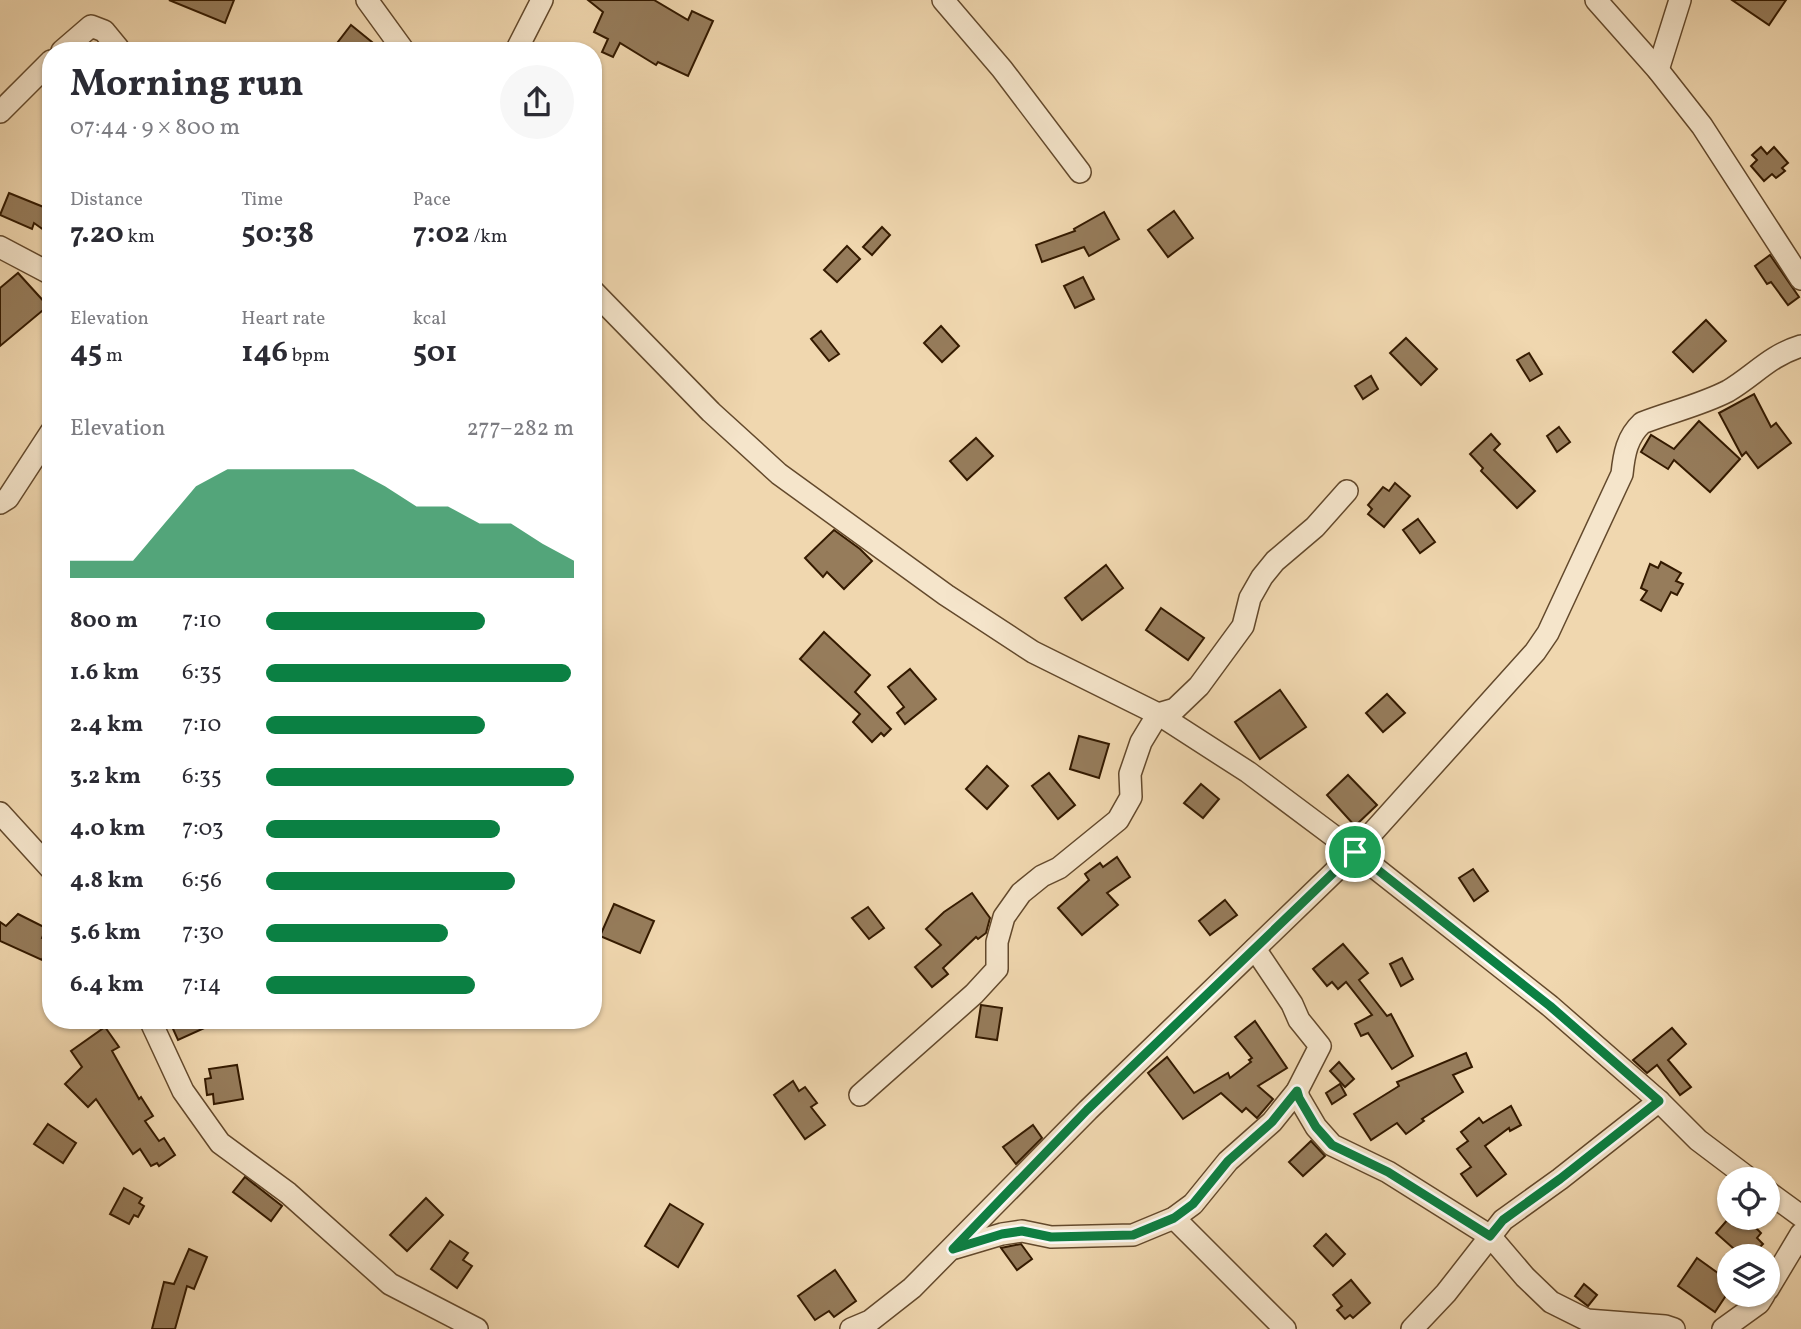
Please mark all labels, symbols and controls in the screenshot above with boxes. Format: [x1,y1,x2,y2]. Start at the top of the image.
text: Morning run [70,59,304,112]
button: share [500,65,574,139]
text: 07:44 · 9 × 800 m [70,112,240,144]
text: Distance [70,187,143,213]
text: Time [241,187,283,213]
text: Pace [413,187,451,213]
text: 7.20 [70,213,124,255]
text: 50:38 [241,213,314,255]
text: 7:02 [413,213,470,255]
text: km [124,224,155,250]
text: /km [470,224,508,250]
text: Elevation [70,306,149,332]
text: Heart rate [241,306,325,332]
text: kcal [413,306,446,332]
text: 45 [70,332,102,374]
text: 146 [241,332,288,374]
text: 501 [413,332,457,374]
text: m [102,343,123,369]
text: bpm [288,343,330,369]
text: Elevation [70,413,166,445]
text: 277–282 m [466,413,574,445]
text: 800 m [70,605,138,637]
text: 7:10 [182,605,221,637]
text: 1.6 km [70,657,139,689]
text: 6:35 [182,657,222,689]
text: 2.4 km [70,709,143,741]
text: 7:10 [182,709,221,741]
text: 3.2 km [70,761,141,793]
text: 6:35 [182,761,222,793]
text: 4.0 km [70,813,145,845]
text: 7:03 [182,813,224,845]
pin [1325,822,1385,882]
icon: arrive [1336,833,1374,871]
text: 4.8 km [70,865,144,897]
text: 6:56 [182,865,222,897]
text: 5.6 km [70,917,141,949]
text: 7:30 [182,917,224,949]
text: 6.4 km [70,969,144,1001]
text: 7:14 [182,969,221,1001]
map controls [1717,1167,1780,1307]
button: locate [1717,1167,1780,1230]
button: layers [1717,1244,1780,1307]

